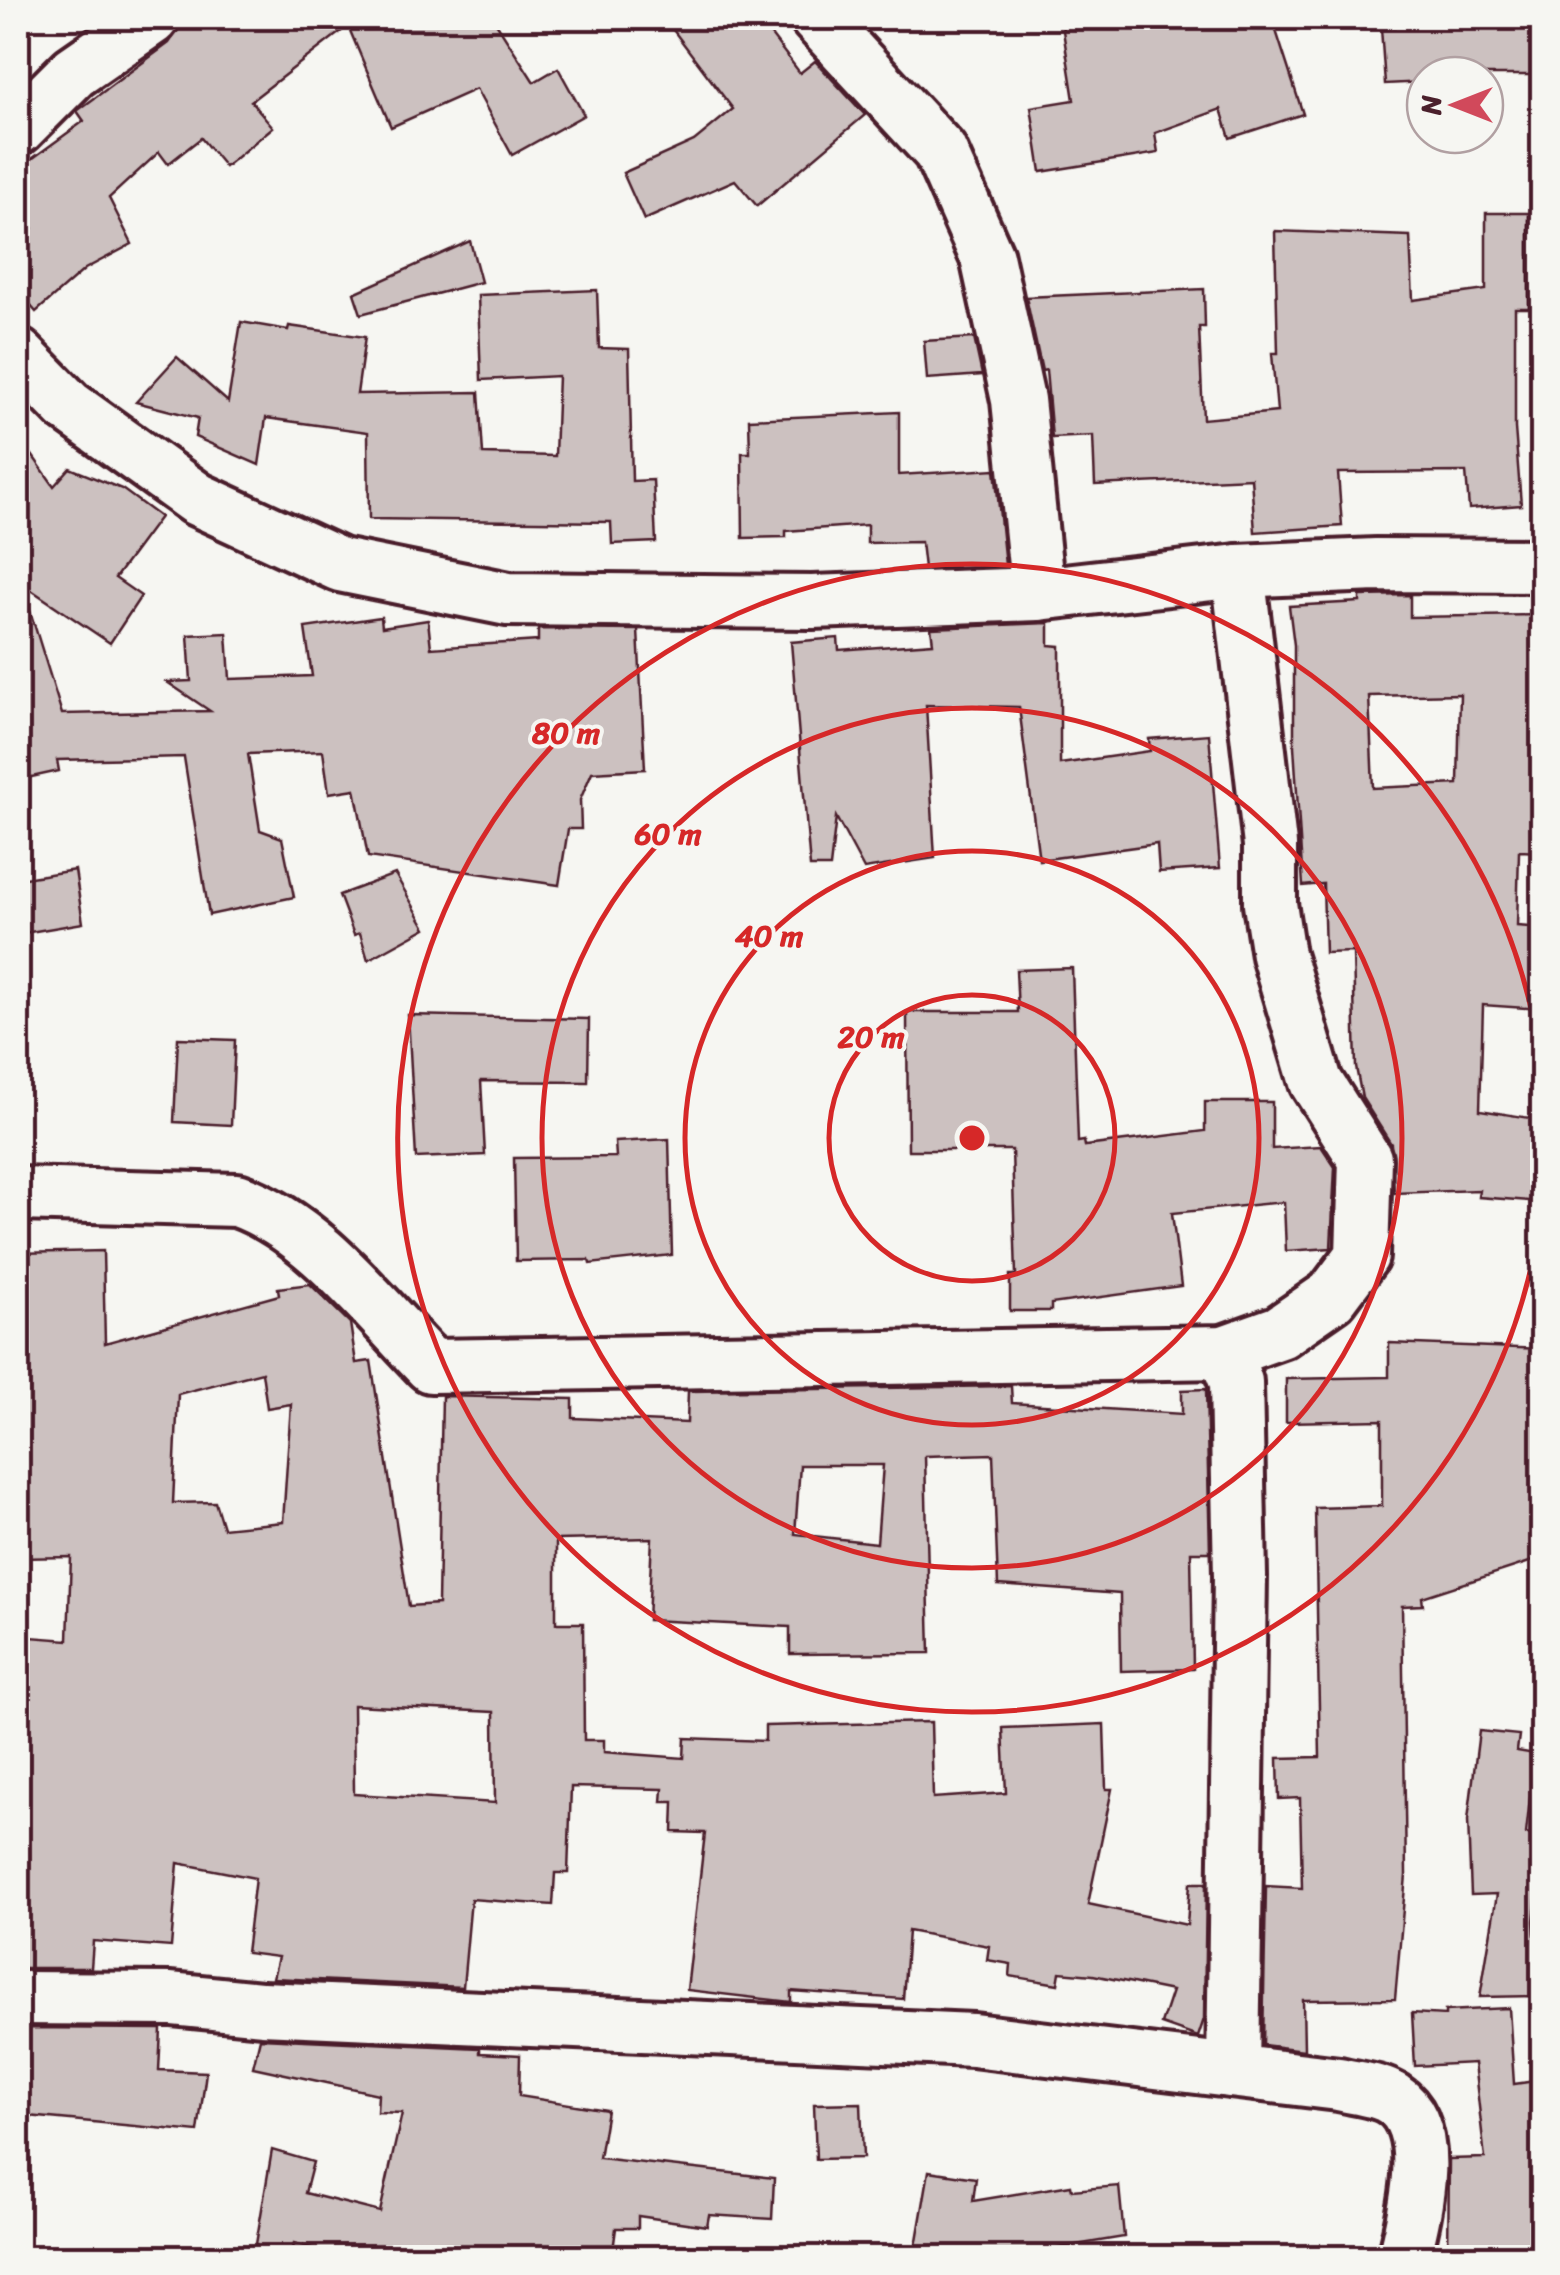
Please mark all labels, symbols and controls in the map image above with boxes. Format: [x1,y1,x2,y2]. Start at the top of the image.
north arrow [1405,55,1505,155]
text: N [1406,95,1455,116]
text: 80 m [531,706,600,760]
text: 60 m [635,807,701,861]
text: 40 m [735,909,803,963]
text: 20 m [837,1010,905,1064]
centre of rings [954,1120,990,1156]

